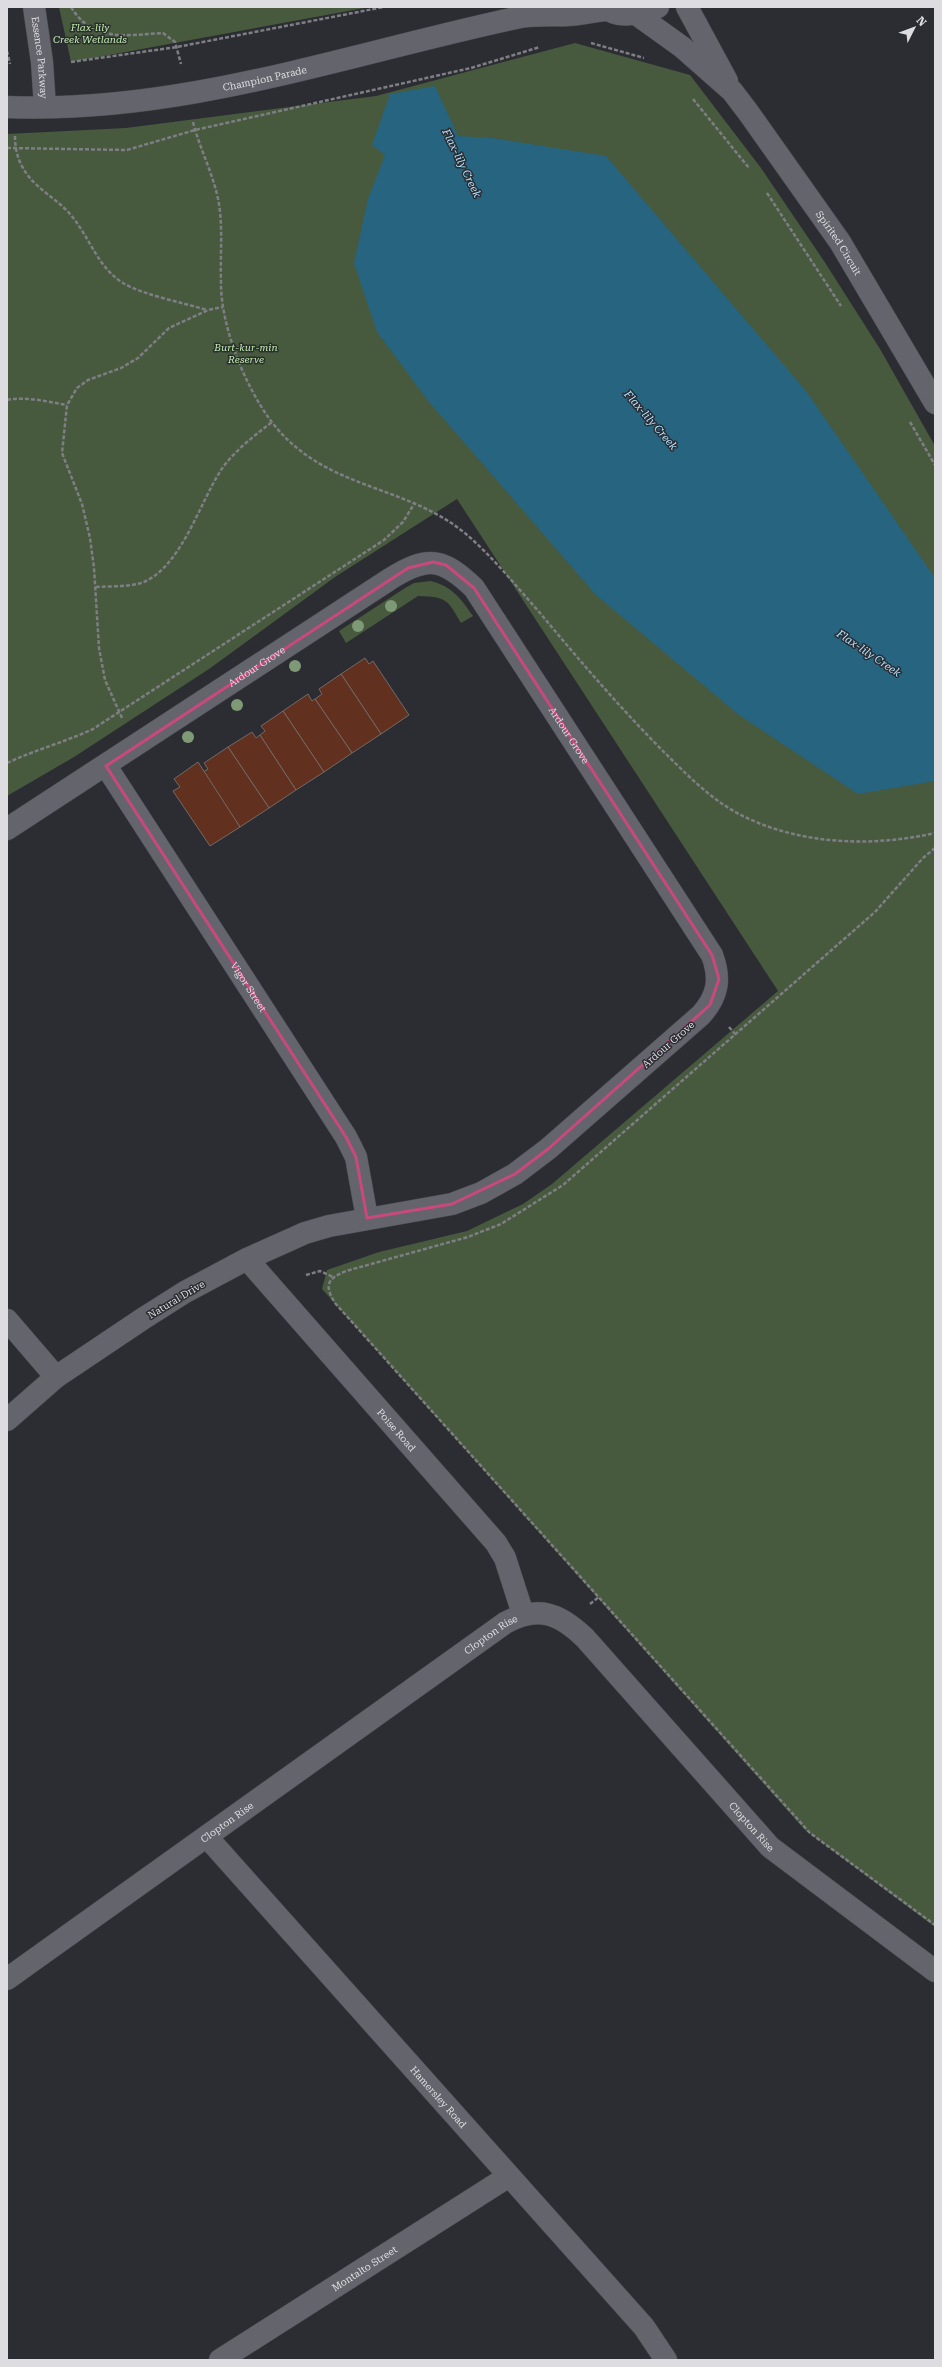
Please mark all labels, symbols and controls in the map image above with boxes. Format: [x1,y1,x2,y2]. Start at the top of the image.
north arrow [894,8,934,48]
text: N [913,14,929,30]
street label: Essence Parkway [29,16,49,99]
park label: Flax-lily Creek Wetlands [53,22,127,45]
street label: Champion Parade [222,64,308,93]
water label: Flax-lily Creek [439,126,484,200]
street label: Spirited Circuit [814,209,863,278]
park label: Burt-kur-min Reserve [213,342,278,365]
water label: Flax-lily Creek [621,387,680,453]
water label: Flax-lily Creek [833,627,903,680]
street label: Ardour Grove [226,644,288,689]
street label: Ardour Grove [547,705,592,766]
street label: Vigor Street [228,960,269,1014]
street label: Ardour Grove [640,1018,697,1070]
street label: Natural Drive [146,1278,207,1321]
street label: Poise Road [375,1406,418,1454]
street label: Clopton Rise [462,1613,520,1657]
street label: Clopton Rise [198,1800,256,1845]
street label: Clopton Rise [727,1800,776,1854]
street label: Hamersley Road [408,2064,469,2131]
street label: Montalto Street [330,2244,399,2293]

